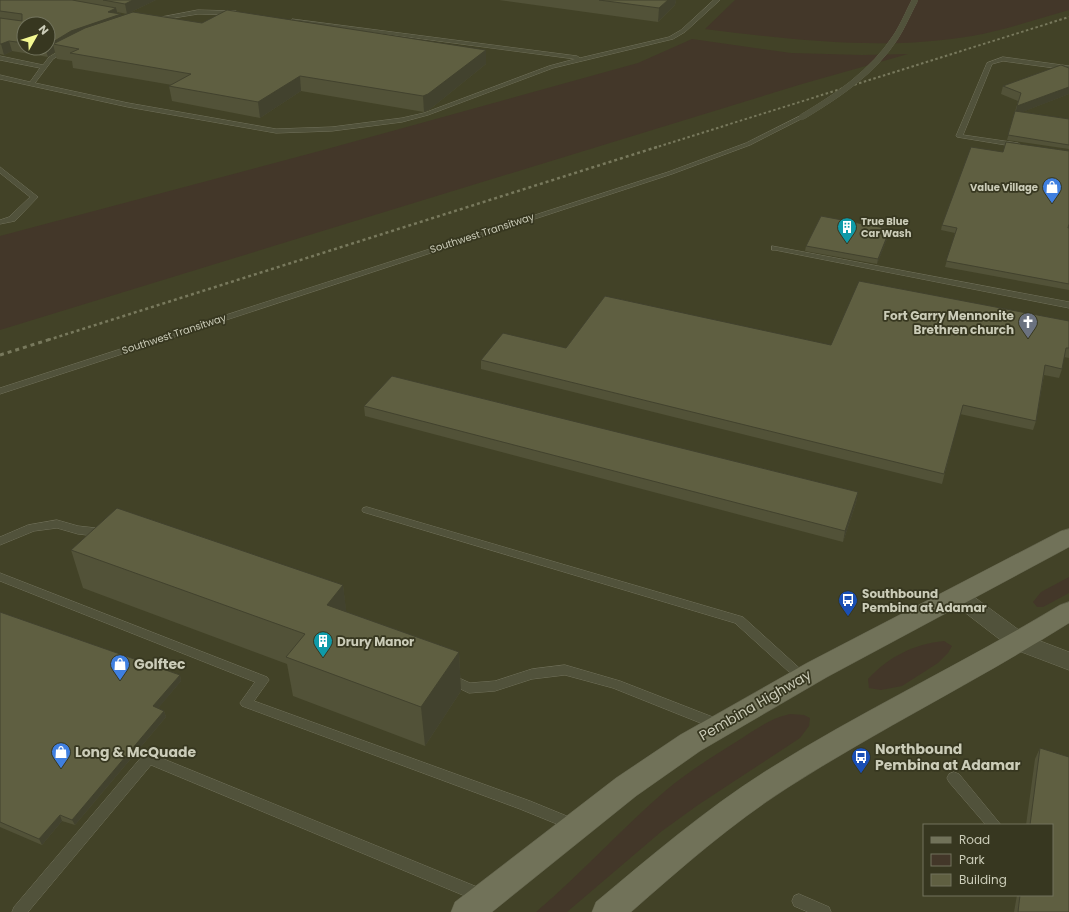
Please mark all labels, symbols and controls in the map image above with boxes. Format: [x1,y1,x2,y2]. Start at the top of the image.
north arrow [16,16,56,56]
text: N [35,21,53,38]
shop icon: Value Village [1041,176,1063,204]
place label: Value Village [970,180,1038,195]
street label: Southwest Transitway [428,209,536,257]
place label: True Blue Car Wash [861,214,912,241]
building icon: True Blue Car Wash [836,216,858,244]
place label: Fort Garry Mennonite Brethren church [883,307,1015,338]
street label: Southwest Transitway [120,310,228,358]
church icon: Fort Garry Mennonite Brethren church [1017,311,1039,339]
place label: Southbound Pembina at Adamar [862,585,987,616]
bus stop icon: Southbound Pembina at Adamar [837,589,859,617]
building icon: Drury Manor [312,630,334,658]
place label: Drury Manor [337,633,414,650]
shop icon: Golftec [109,653,131,681]
place label: Golftec [134,654,186,674]
street label: Pembina Highway [695,665,815,745]
place label: Northbound Pembina at Adamar [875,739,1021,775]
shop icon: Long & McQuade [50,741,72,769]
place label: Long & McQuade [75,742,196,762]
bus stop icon: Northbound Pembina at Adamar [850,746,872,774]
legend [923,824,1053,896]
text: Road [959,831,990,848]
text: Park [959,851,986,868]
text: Building [959,871,1007,888]

